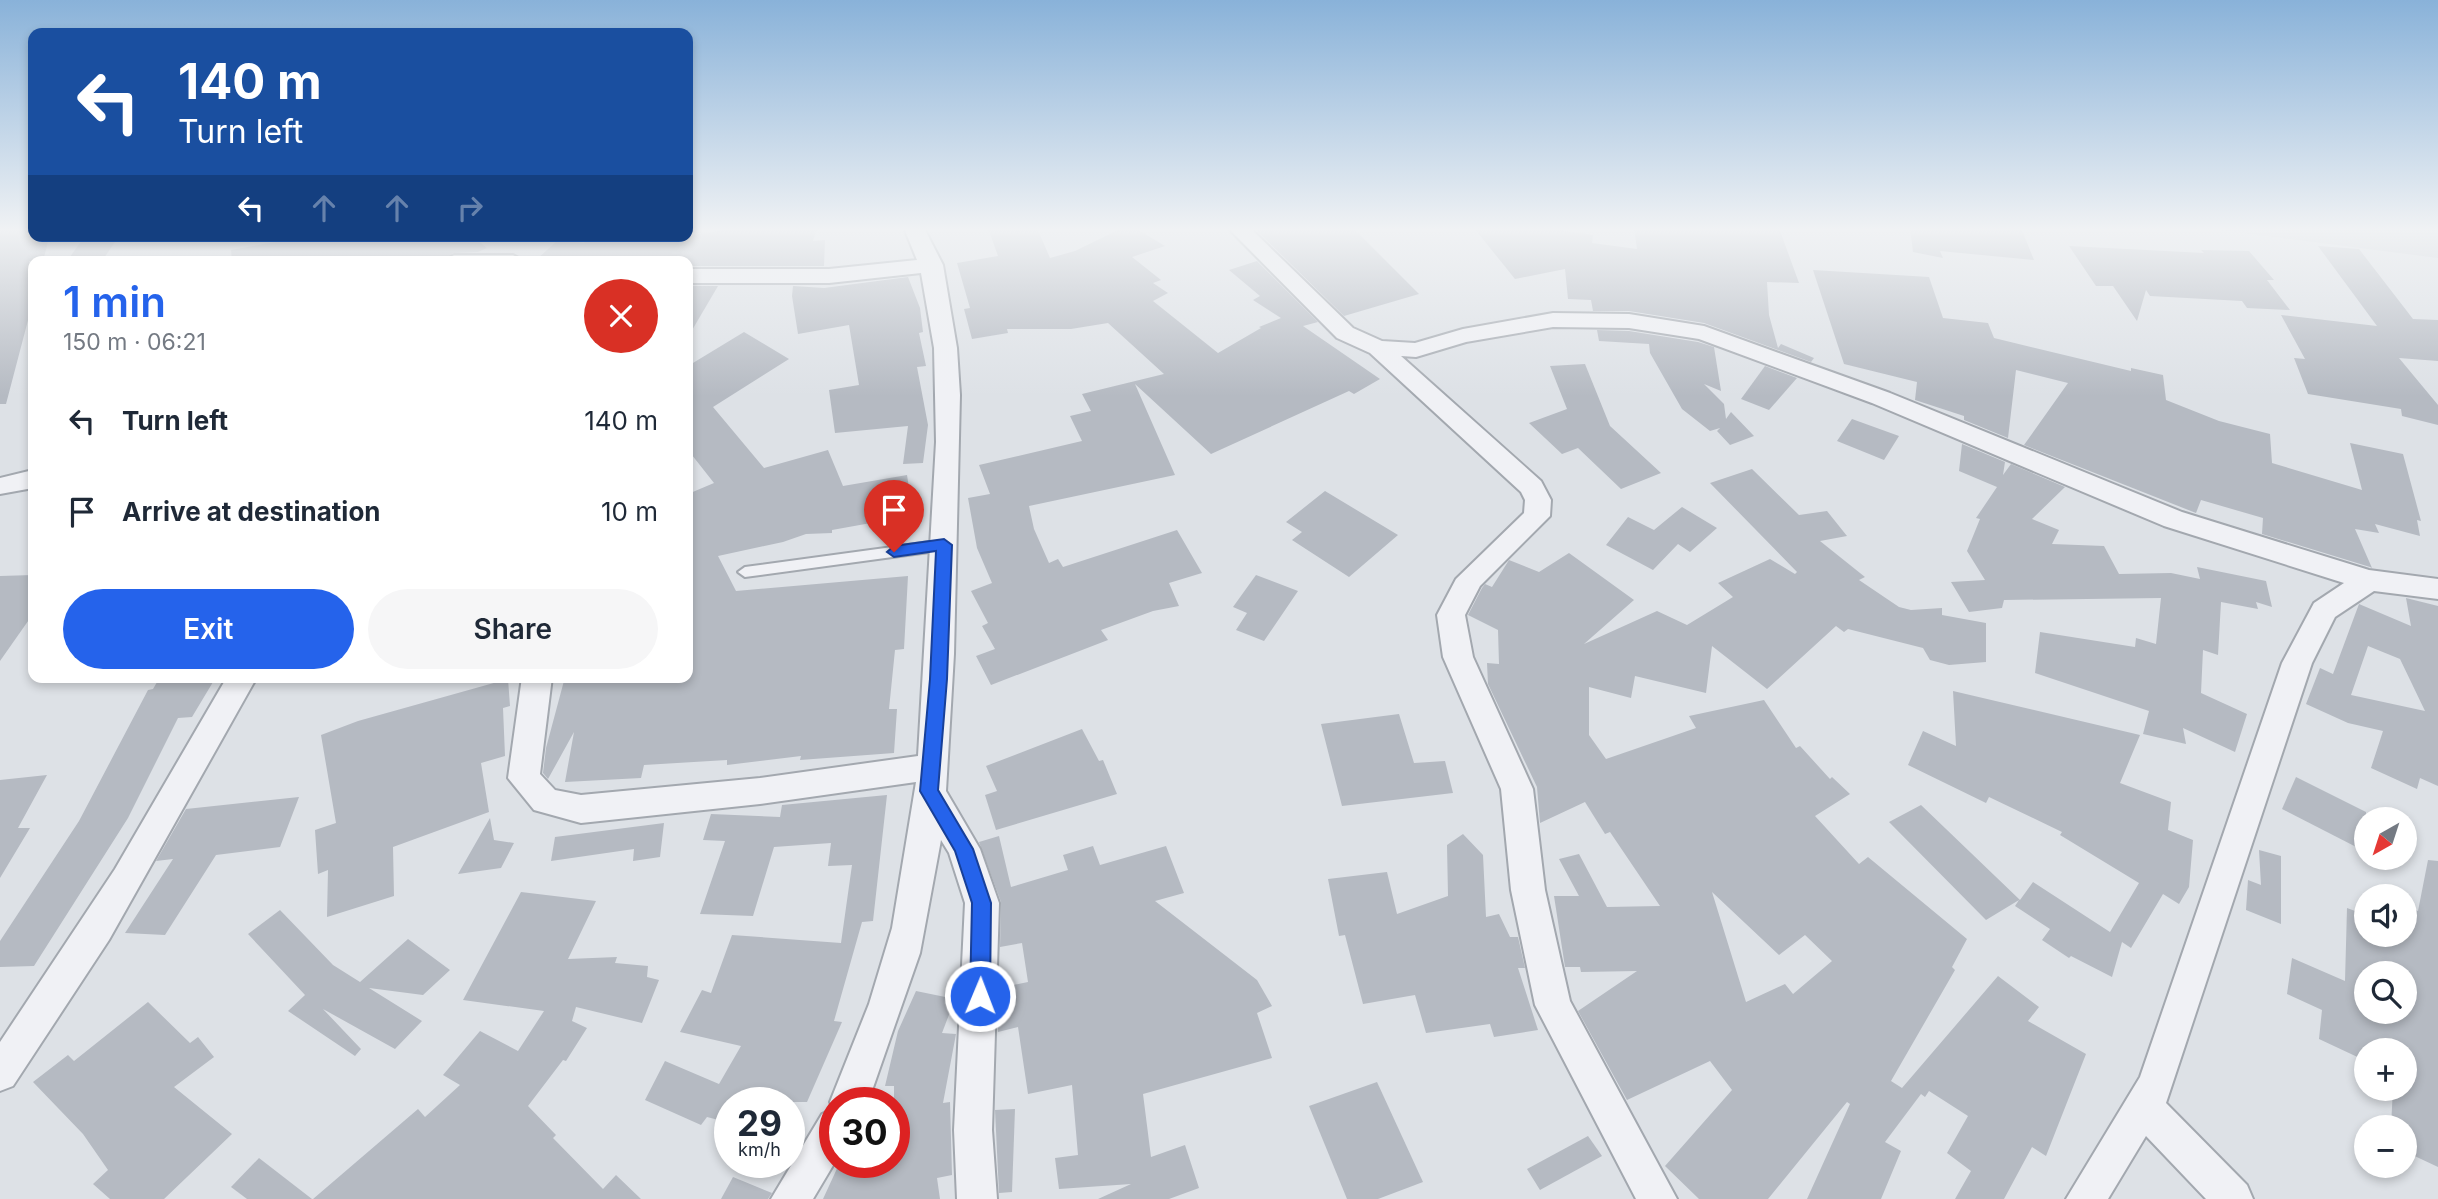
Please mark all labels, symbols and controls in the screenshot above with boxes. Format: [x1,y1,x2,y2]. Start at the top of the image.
text: 140 m [178,52,322,111]
icon: left [63,56,154,147]
text: Turn left [178,112,303,151]
icon: left [232,189,270,227]
icon: ahead [305,189,343,227]
icon: ahead [378,189,416,227]
icon: right [451,189,489,227]
text: 1 min [63,276,166,327]
button: close [584,279,658,353]
text: 150 m · 06:21 [63,328,206,356]
icon: left [63,402,101,440]
text: Turn left [122,405,228,436]
text: 140 m [584,405,658,436]
pin [864,480,924,552]
icon: arrive [875,491,913,529]
icon: arrive [63,493,101,531]
text: Arrive at destination [122,496,381,527]
text: 10 m [601,496,658,527]
button: Exit [63,589,354,669]
button: Share [368,589,658,669]
north arrow [2354,807,2417,870]
map controls [2354,807,2417,1178]
button: sound [2354,884,2417,947]
position arrow [943,959,1017,1033]
button: search [2354,961,2417,1024]
button: + [2354,1038,2417,1101]
speed limit sign: 30 [819,1087,910,1178]
text: 29 [737,1102,782,1144]
button: − [2354,1115,2417,1178]
text: km/h [738,1139,781,1160]

